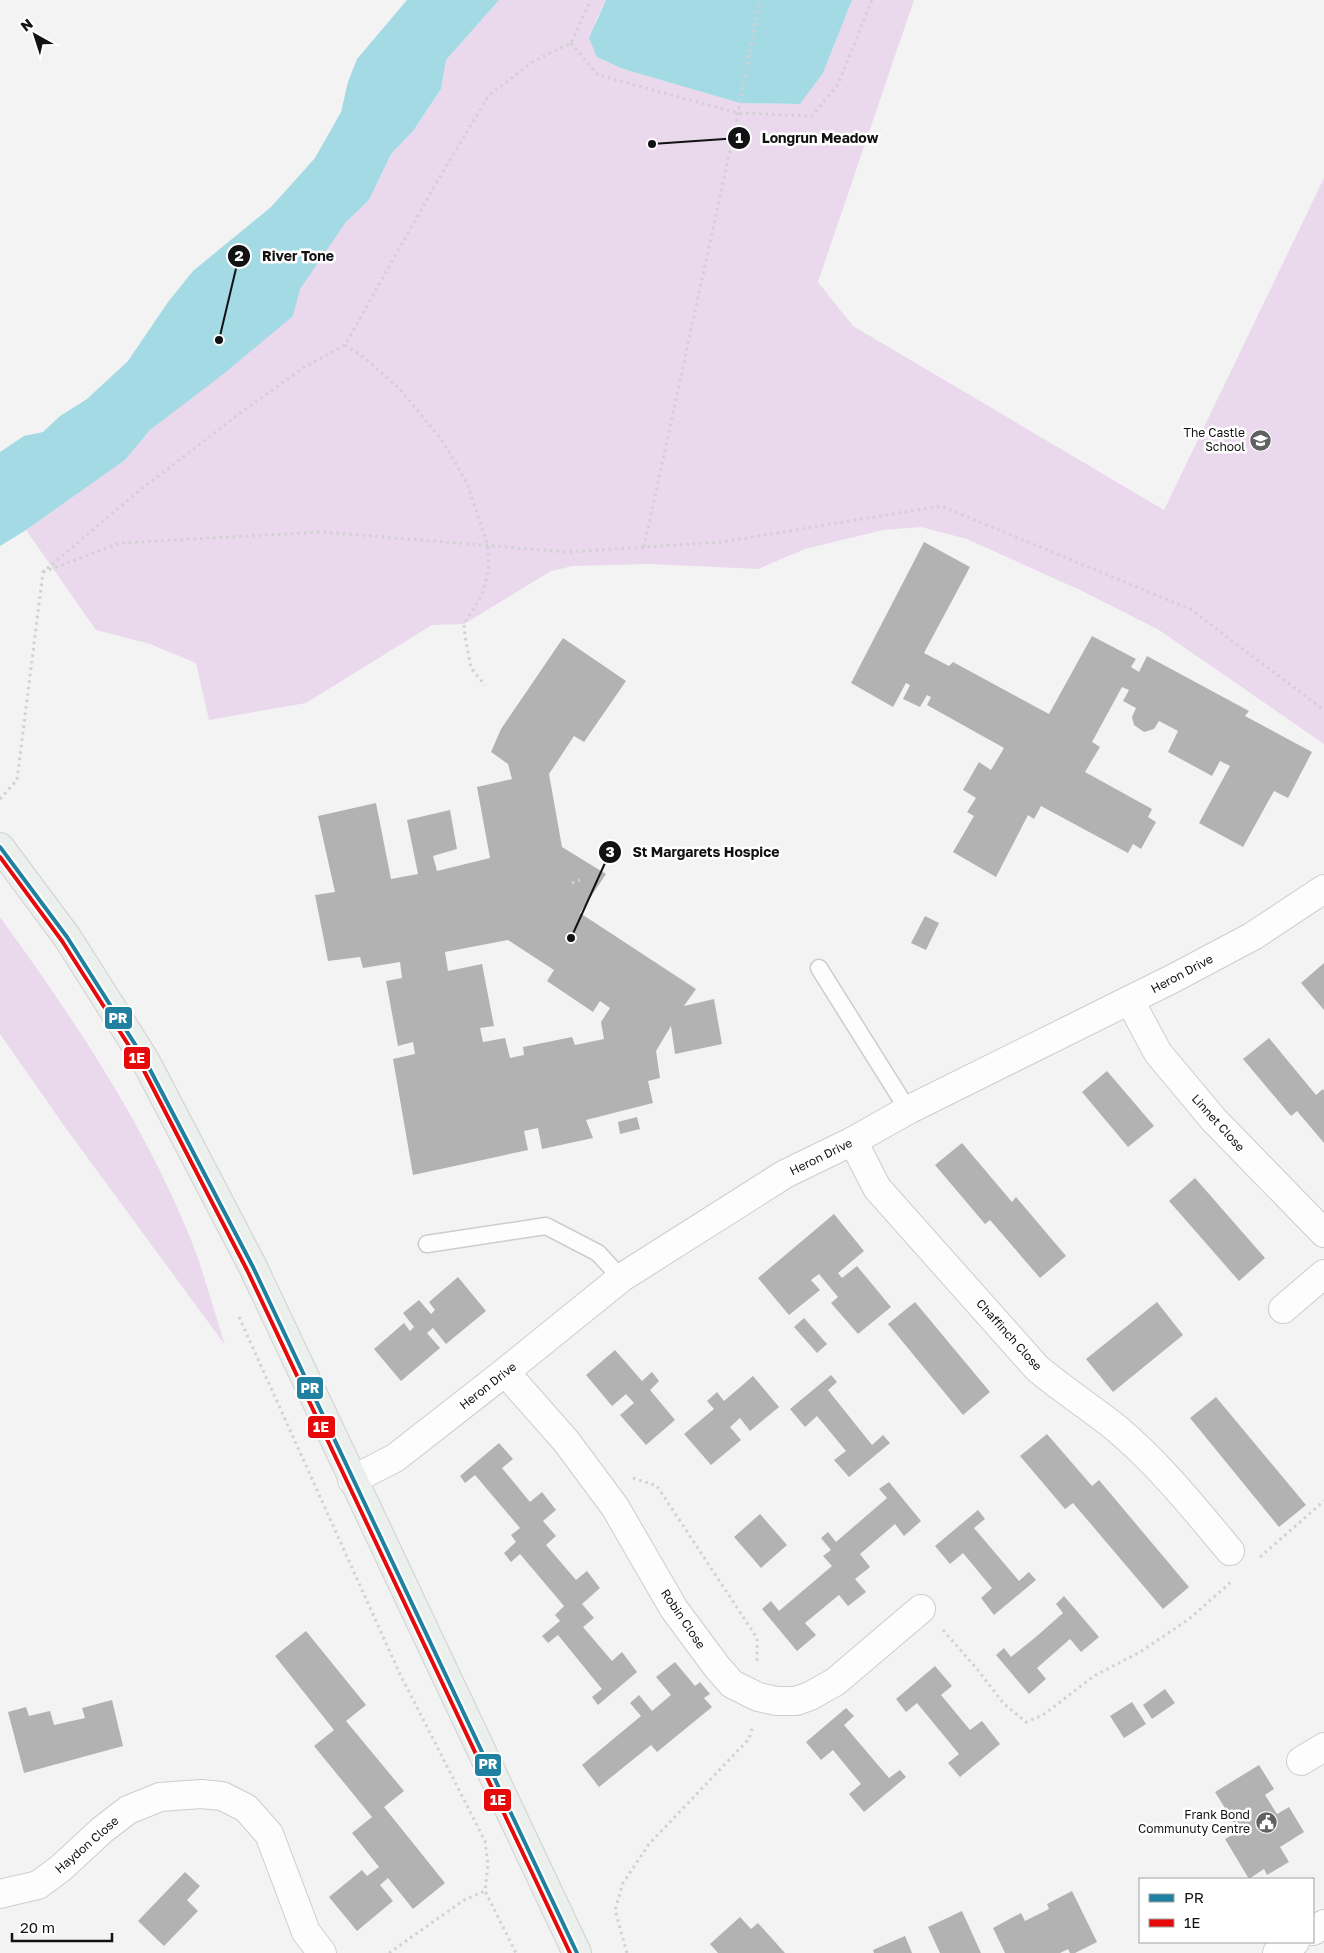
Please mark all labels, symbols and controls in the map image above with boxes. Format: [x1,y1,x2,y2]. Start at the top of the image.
north arrow [10,10,60,60]
text: N [17,15,36,34]
callout: Longrun Meadow [726,124,888,153]
text: 1 [735,128,743,146]
text: Longrun Meadow [762,129,879,146]
callout: River Tone [227,242,344,271]
text: 2 [234,246,244,264]
text: River Tone [262,247,334,264]
place label: The Castle School [1183,425,1245,454]
school or university icon: The Castle School [1249,428,1273,452]
callout: St Margarets Hospice [598,837,790,866]
text: 3 [605,842,615,860]
text: St Margarets Hospice [633,843,779,860]
street label: Heron Drive [1148,951,1215,996]
line badge: PR [104,1006,133,1030]
text: PR [108,1009,128,1026]
line badge: 1E [123,1046,151,1070]
text: 1E [129,1049,145,1066]
street label: Linnet Close [1189,1091,1248,1154]
street label: Heron Drive [787,1135,855,1178]
street label: Chaffinch Close [973,1296,1045,1374]
street label: Heron Drive [456,1359,519,1412]
line badge: PR [296,1376,324,1400]
text: PR [300,1379,320,1396]
line badge: 1E [307,1415,336,1439]
text: 1E [313,1418,329,1435]
street label: Robin Close [658,1586,709,1651]
line badge: PR [474,1753,502,1777]
text: PR [478,1755,498,1772]
line badge: 1E [483,1788,512,1812]
text: 1E [490,1791,506,1808]
place label: Frank Bond Communuty Centre [1138,1807,1250,1836]
public building icon: Frank Bond Communuty Centre [1254,1810,1278,1834]
street label: Haydon Close [52,1813,122,1876]
legend [1139,1878,1314,1943]
text: PR [1184,1888,1204,1906]
scale bar [12,1910,112,1942]
text: 1E [1184,1913,1200,1931]
text: 20 m [20,1918,55,1936]

